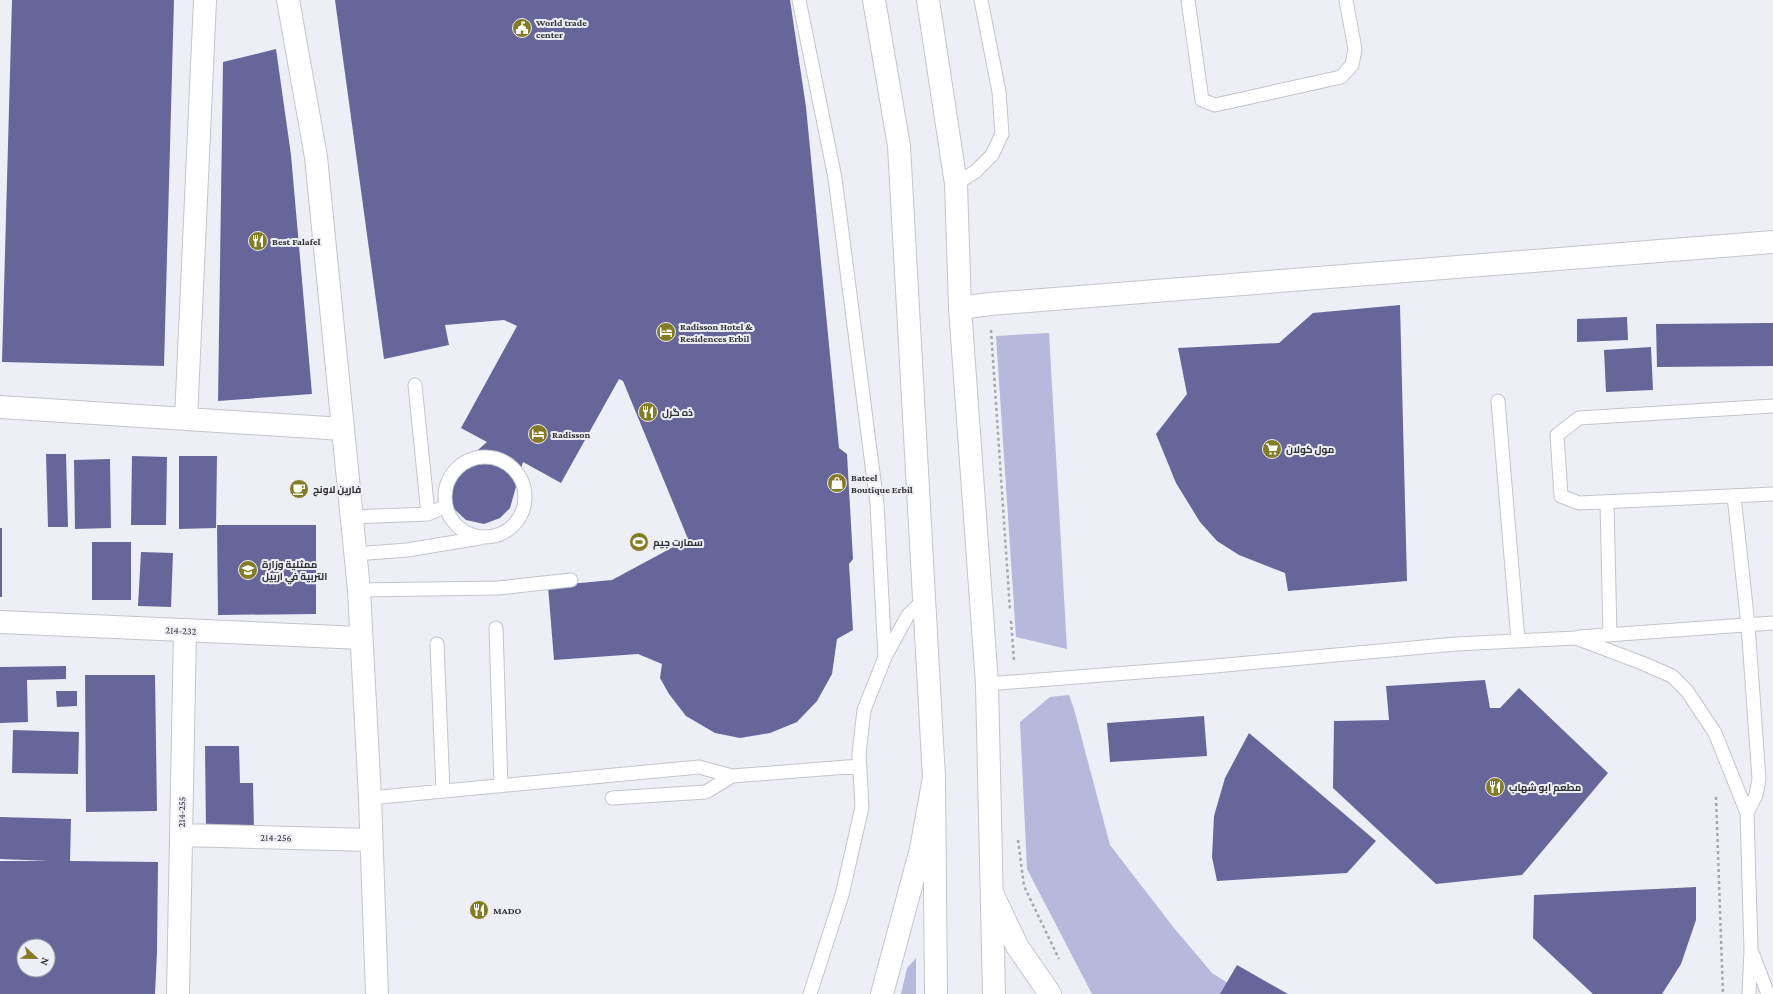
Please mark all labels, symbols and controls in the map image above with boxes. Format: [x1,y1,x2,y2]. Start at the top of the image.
public building icon: World trade center [511,17,533,39]
place label: World trade center [535,17,587,40]
restaurant icon: Best Falafel [247,230,269,252]
place label: Best Falafel [272,236,321,247]
hotel icon: Radisson Hotel & Residences Erbil [655,321,677,343]
place label: Radisson Hotel & Residences Erbil [680,321,753,344]
restaurant icon: ذه گرل [637,401,659,423]
place label: ذه گرل [662,407,693,419]
hotel icon: Radisson [527,423,549,445]
place label: Radisson [552,429,591,440]
supermarket icon: مول كولان [1261,438,1283,460]
place label: مول كولان [1286,444,1334,456]
shop icon: Bateel Boutique Erbil [826,472,848,494]
place label: Bateel Boutique Erbil [851,472,913,495]
cafe icon: فارین لاونج [288,478,310,500]
place label: فارین لاونج [313,484,361,497]
sports icon: سمارت جیم [628,531,650,553]
place label: سمارت جیم [653,537,703,550]
school or university icon: ممثلية وزارة التربية في اربيل [237,559,259,581]
place label: ممثلية وزارة التربية في اربيل [262,559,327,585]
street label: 214-232 [165,624,197,637]
restaurant icon: مطعم ابو شهاب [1484,776,1506,798]
place label: مطعم ابو شهاب [1509,782,1581,795]
street label: 214-255 [176,796,187,828]
street label: 214-256 [260,832,292,843]
restaurant icon: MADO [468,899,490,921]
place label: MADO [493,905,522,916]
north arrow [16,938,56,978]
text: N [38,956,52,968]

